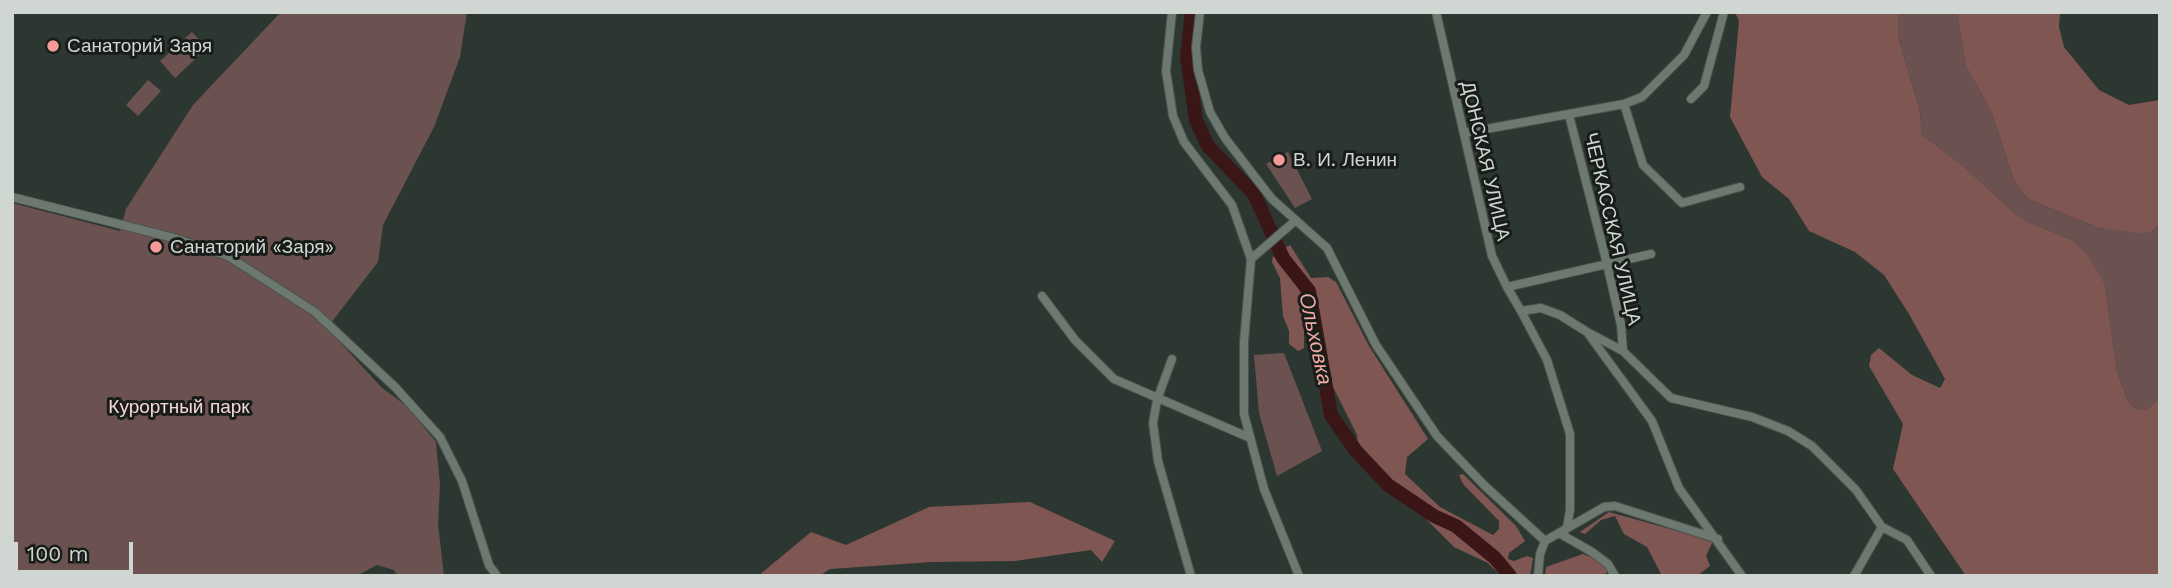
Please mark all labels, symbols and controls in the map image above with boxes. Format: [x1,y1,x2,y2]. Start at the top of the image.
place label: Санаторий Заря [67,35,212,57]
marker: Санаторий Заря [45,38,61,54]
street label: ДОНСКАЯ УЛИЦА [1456,79,1514,243]
street label: ЧЕРКАССКАЯ УЛИЦА [1579,130,1645,328]
place label: В. И. Ленин [1293,149,1397,171]
marker: В. И. Ленин [1271,152,1287,168]
place label: Санаторий «Заря» [170,236,334,258]
marker: Санаторий «Заря» [148,239,164,255]
water label: Ольховка [1293,291,1337,387]
park label: Курортный парк [108,396,250,418]
scale bar [18,528,136,572]
text: 100 m [27,541,89,566]

